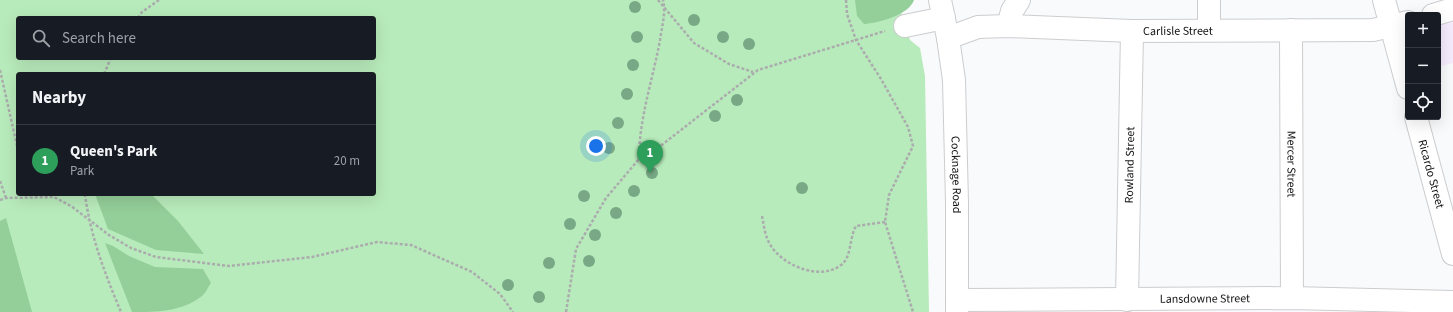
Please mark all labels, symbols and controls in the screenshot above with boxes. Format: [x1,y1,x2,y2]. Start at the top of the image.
map controls [1405,12,1441,120]
button: + [1405,12,1441,48]
search box [16,16,376,60]
street label: Carlisle Street [1143,22,1213,39]
icon: search [30,27,52,49]
text: Search here [62,28,136,49]
button: − [1405,48,1441,84]
button: locate [1405,84,1441,120]
text: Nearby [32,86,86,110]
street label: Rowland Street [1120,127,1139,204]
street label: Mercer Street [1283,131,1300,197]
your location [586,136,606,156]
street label: Cocknage Road [947,136,966,213]
street label: Ricardo Street [1414,138,1449,210]
pin: 1 [637,140,663,173]
text: Queen's Park [70,141,157,162]
text: 1 [42,152,48,170]
text: 20 m [334,152,360,170]
text: Park [70,162,94,180]
street label: Lansdowne Street [1160,290,1250,307]

